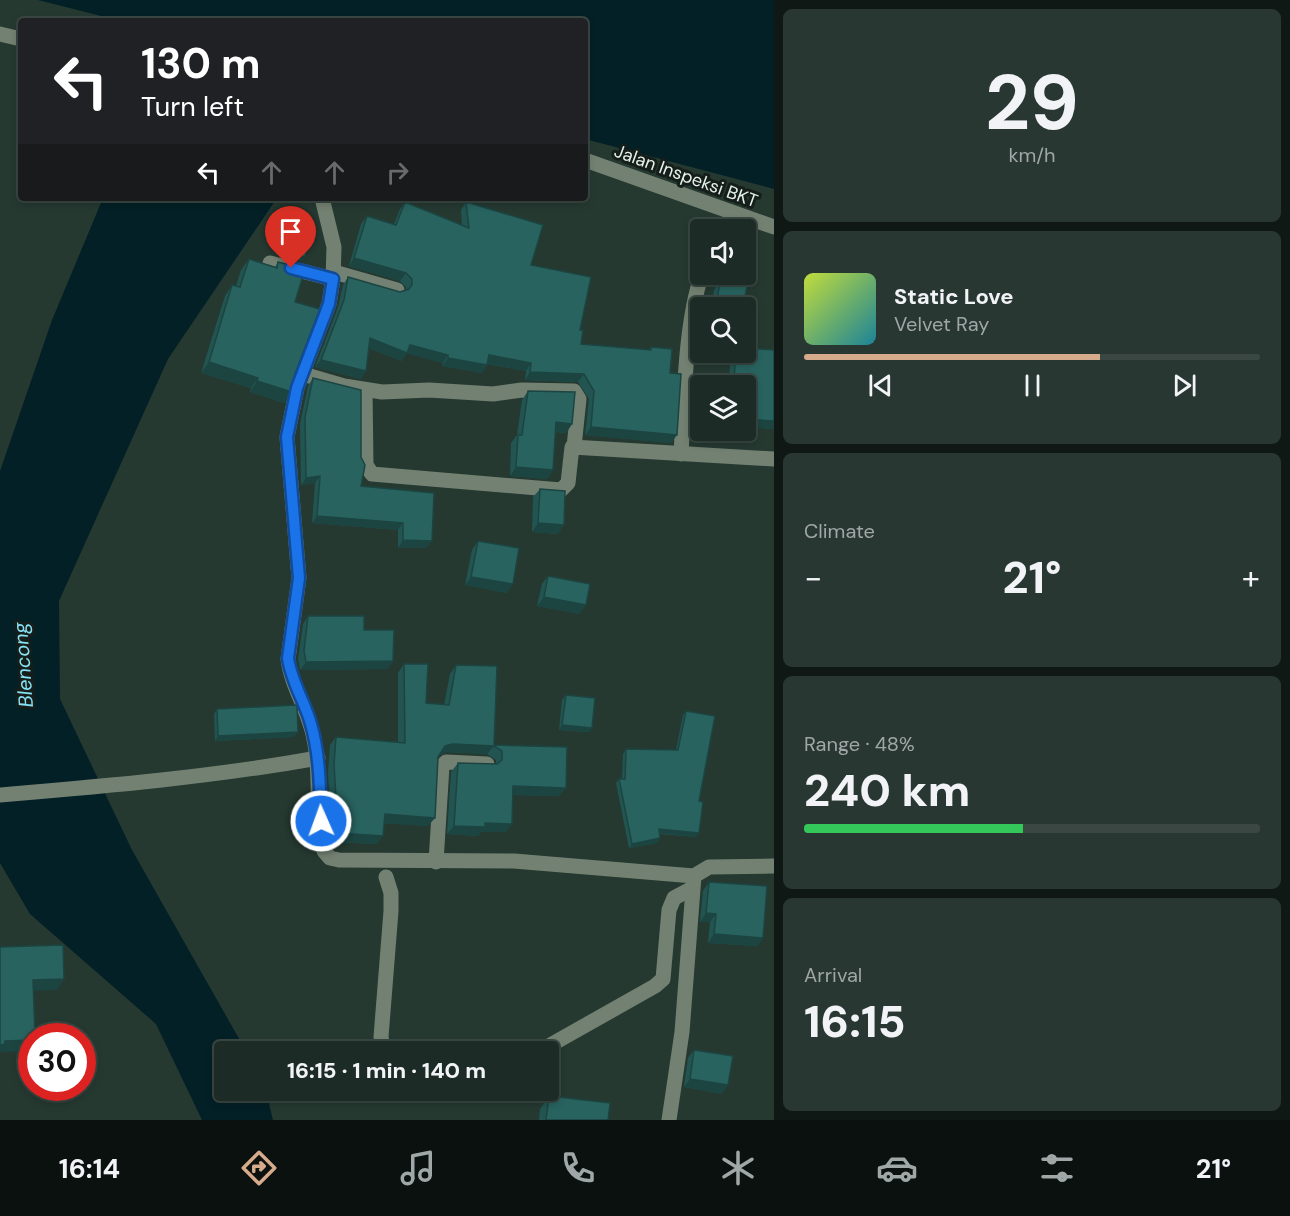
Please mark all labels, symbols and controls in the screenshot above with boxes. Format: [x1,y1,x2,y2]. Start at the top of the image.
text: 130 m [141,36,261,91]
icon: left [42,42,120,120]
text: 29 [985,52,1079,153]
text: Turn left [141,89,244,124]
street label: Jalan Inspeksi BKT [611,139,761,213]
text: km/h [1008,142,1056,168]
icon: left [192,156,225,189]
icon: ahead [255,156,288,189]
icon: ahead [318,156,351,189]
icon: right [381,156,414,189]
pin [265,206,316,268]
icon: arrive [274,215,307,248]
map controls [690,219,756,441]
button: sound [690,219,756,285]
text: Static Love [894,282,1014,311]
button: search [690,297,756,363]
text: Velvet Ray [894,311,989,337]
icon: previous [864,369,897,402]
icon: pause [1016,369,1049,402]
icon: next [1168,369,1201,402]
button: layers [690,375,756,441]
text: Climate [804,518,875,544]
text: 21° [1002,548,1062,607]
text: − [804,556,822,599]
text: + [1242,556,1260,599]
water label: Blencong [7,621,39,708]
text: Range · 48% [804,731,915,757]
text: 240 km [804,761,970,820]
position arrow [289,789,353,853]
text: Arrival [804,962,862,988]
text: 16:15 [804,992,906,1051]
speed limit sign: 30 [18,1023,96,1101]
text: 16:15 · 1 min · 140 m [287,1056,486,1085]
icon: directions [238,1147,280,1189]
icon: music [397,1147,439,1189]
icon: phone [557,1147,599,1189]
icon: climate [717,1147,759,1189]
icon: car [876,1147,918,1189]
icon: filters [1036,1147,1078,1189]
text: 16:14 [59,1151,120,1186]
text: 21° [1196,1151,1231,1186]

